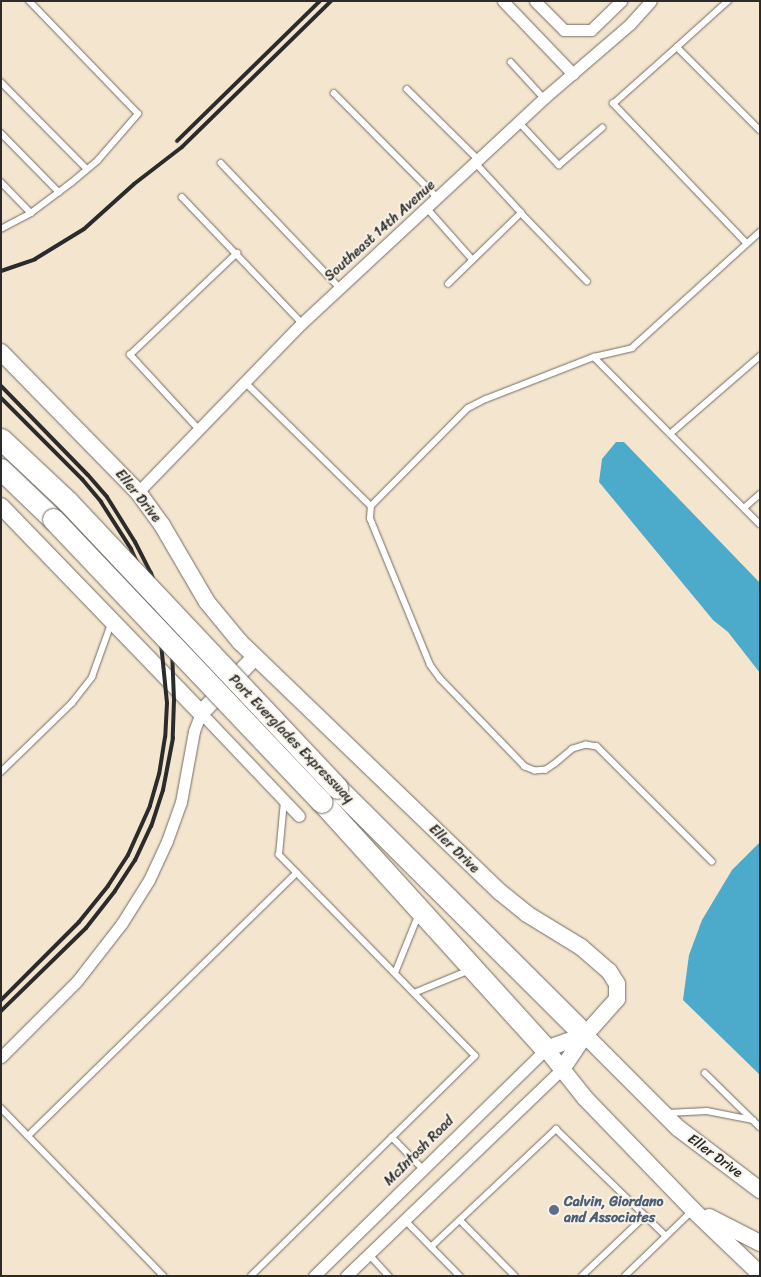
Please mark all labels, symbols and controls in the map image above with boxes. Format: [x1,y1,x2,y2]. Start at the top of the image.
street label: Southeast 14th Avenue [321,177,439,285]
street label: Eller Drive [111,466,165,526]
street label: Port Everglades Expressway [225,671,357,807]
street label: Eller Drive [425,821,483,877]
street label: McIntosh Road [381,1113,457,1189]
street label: Eller Drive [684,1130,746,1182]
place label: Calvin, Giordano and Associates [564,1194,664,1226]
marker: Calvin, Giordano and Associates [548,1204,560,1216]

